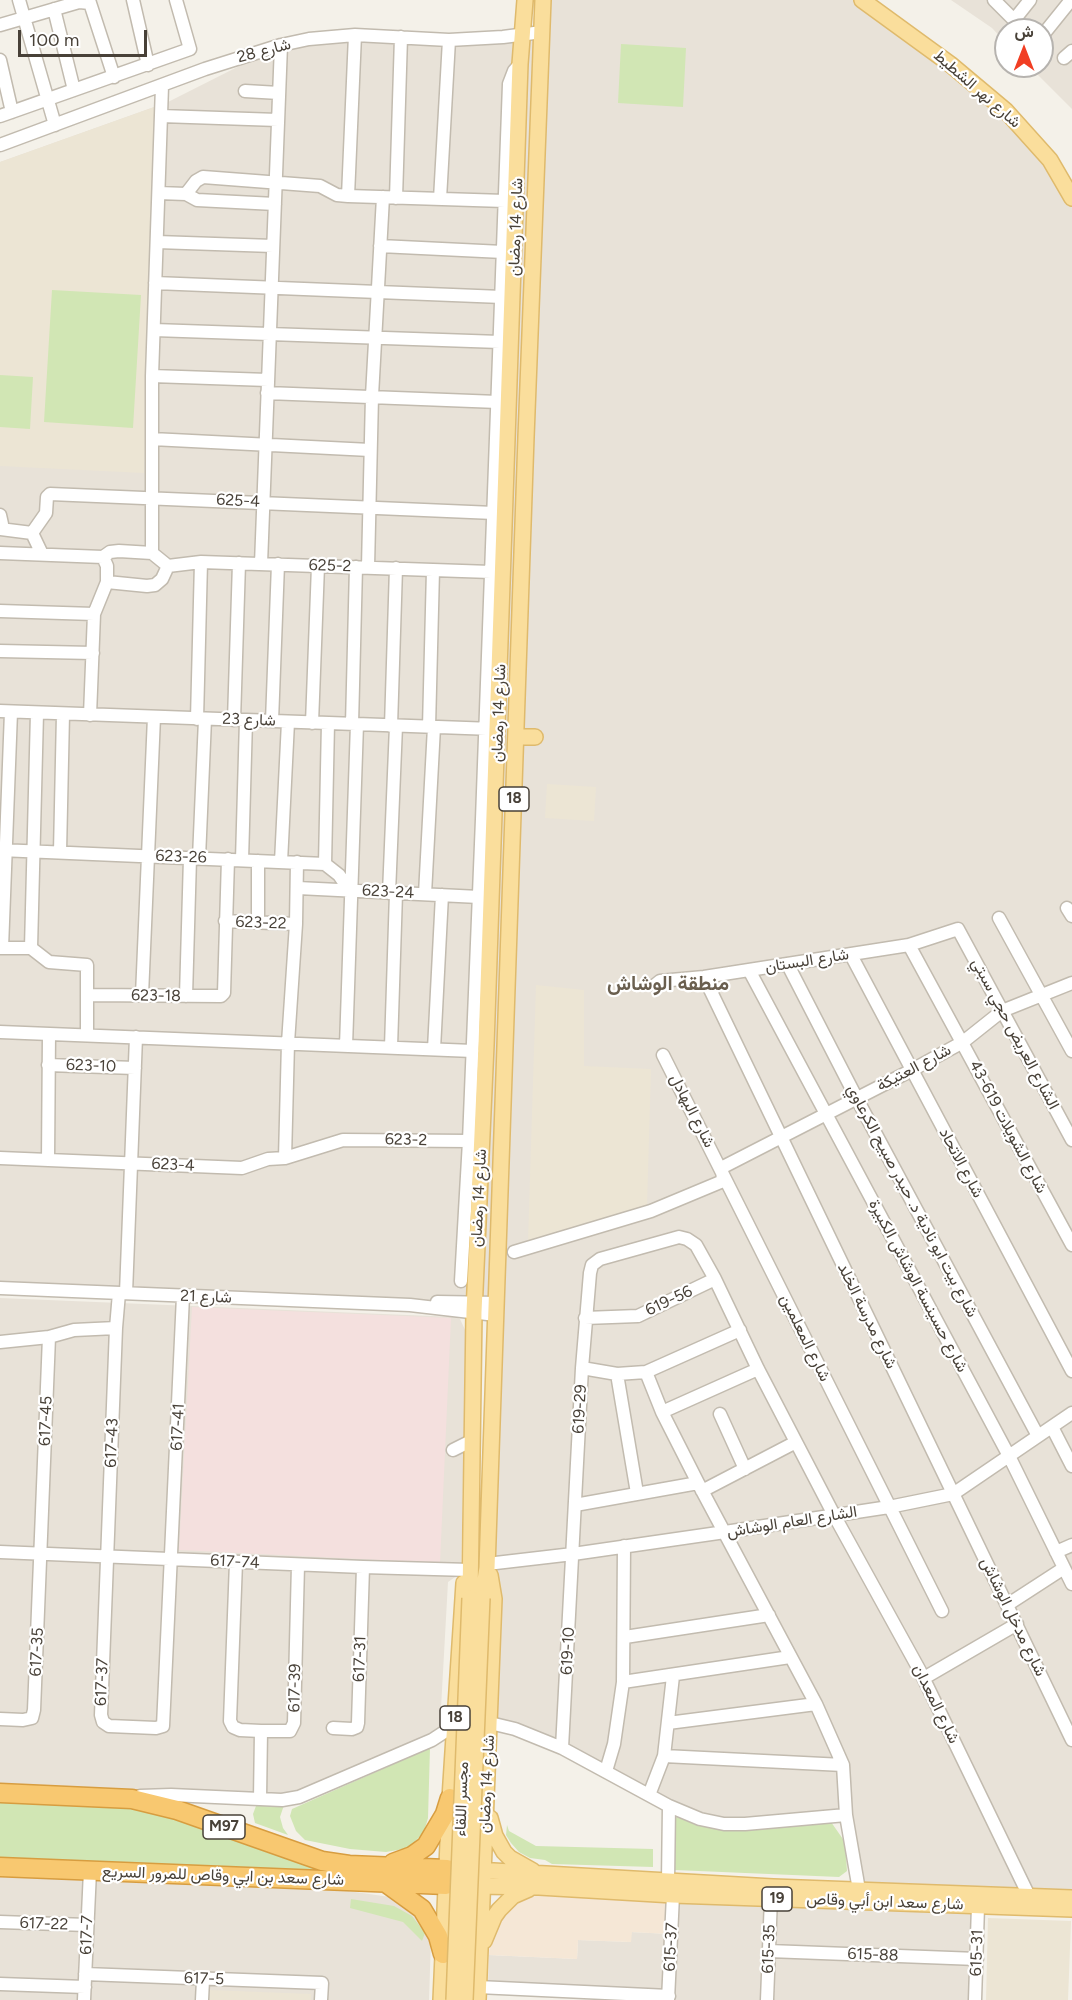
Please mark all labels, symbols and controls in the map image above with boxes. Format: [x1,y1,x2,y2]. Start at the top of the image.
scale bar [21,18,150,56]
north arrow [994,18,1054,78]
text: ش [1014,22,1034,41]
text: 100 m [29,29,79,51]
street label: شارع 28 [235,35,293,67]
street label: شارع نهر الشطيط [929,46,1025,132]
street label: شارع 14 رمضان [505,178,527,276]
street label: 625-4 [216,490,260,512]
street label: 625-2 [308,556,352,576]
street label: شارع 14 رمضان [488,664,510,762]
street label: شارع 23 [222,709,276,731]
road number: 18 [499,787,529,811]
street label: 623-26 [155,847,207,867]
street label: 623-24 [361,881,415,903]
street label: 623-22 [235,913,287,933]
street label: شارع البستان [764,945,850,977]
street label: الشارع العريض حجي سبتي [967,955,1063,1113]
district label: منطقة الوشاش [607,972,729,996]
street label: 623-18 [131,986,181,1006]
street label: شارع العتيکة [873,1040,955,1096]
street label: 623-10 [66,1056,116,1076]
street label: شارع الشويلات 619-43 [965,1057,1051,1197]
street label: شارع البهادل [665,1071,719,1151]
street label: شارع بيت ابو نادية د. حيدر صبيح الكرعاوي [842,1081,982,1321]
street label: شارع الاتحاد [935,1125,987,1201]
street label: 623-2 [385,1130,427,1150]
street label: شارع 14 رمضان [467,1148,491,1248]
street label: 623-4 [151,1154,195,1176]
street label: شارع حسينسة الوشاش الكبيرة [864,1196,972,1376]
street label: شارع مدرسة الخلد [833,1260,901,1372]
street label: 619-56 [642,1282,696,1320]
street label: شارع 21 [180,1287,232,1307]
street label: شارع المعلمين [776,1291,834,1385]
street label: 619-29 [569,1384,591,1434]
street label: 617-45 [36,1396,56,1446]
street label: 617-41 [167,1403,189,1451]
street label: 617-43 [102,1418,122,1468]
street label: الشارع العام الوشاش [725,1502,859,1542]
street label: 617-74 [210,1551,260,1573]
street label: شارع مدخل الوشاش [976,1555,1050,1679]
street label: 619-10 [557,1626,579,1676]
street label: 617-35 [26,1627,48,1677]
street label: 617-31 [350,1636,370,1682]
street label: 617-37 [92,1658,112,1706]
street label: شارع المعدان [909,1661,963,1747]
street label: 617-39 [285,1663,305,1713]
road number: 18 [440,1706,470,1730]
street label: شارع 14 رمضان [475,1734,499,1834]
street label: مجسر اللقاء [451,1761,473,1837]
road number: M97 [203,1815,245,1839]
street label: شارع سعد بن ابي وقاص للمرور السريع [102,1862,344,1890]
road number: 19 [762,1887,792,1911]
street label: شارع سعد ابن أبي وقاص [806,1890,964,1914]
street label: 617-22 [19,1914,69,1934]
street label: 617-7 [77,1915,97,1955]
street label: 615-37 [660,1922,682,1972]
street label: 615-35 [759,1924,779,1974]
street label: 615-31 [967,1929,987,1977]
street label: 615-88 [847,1945,899,1965]
street label: 617-5 [184,1969,224,1989]

